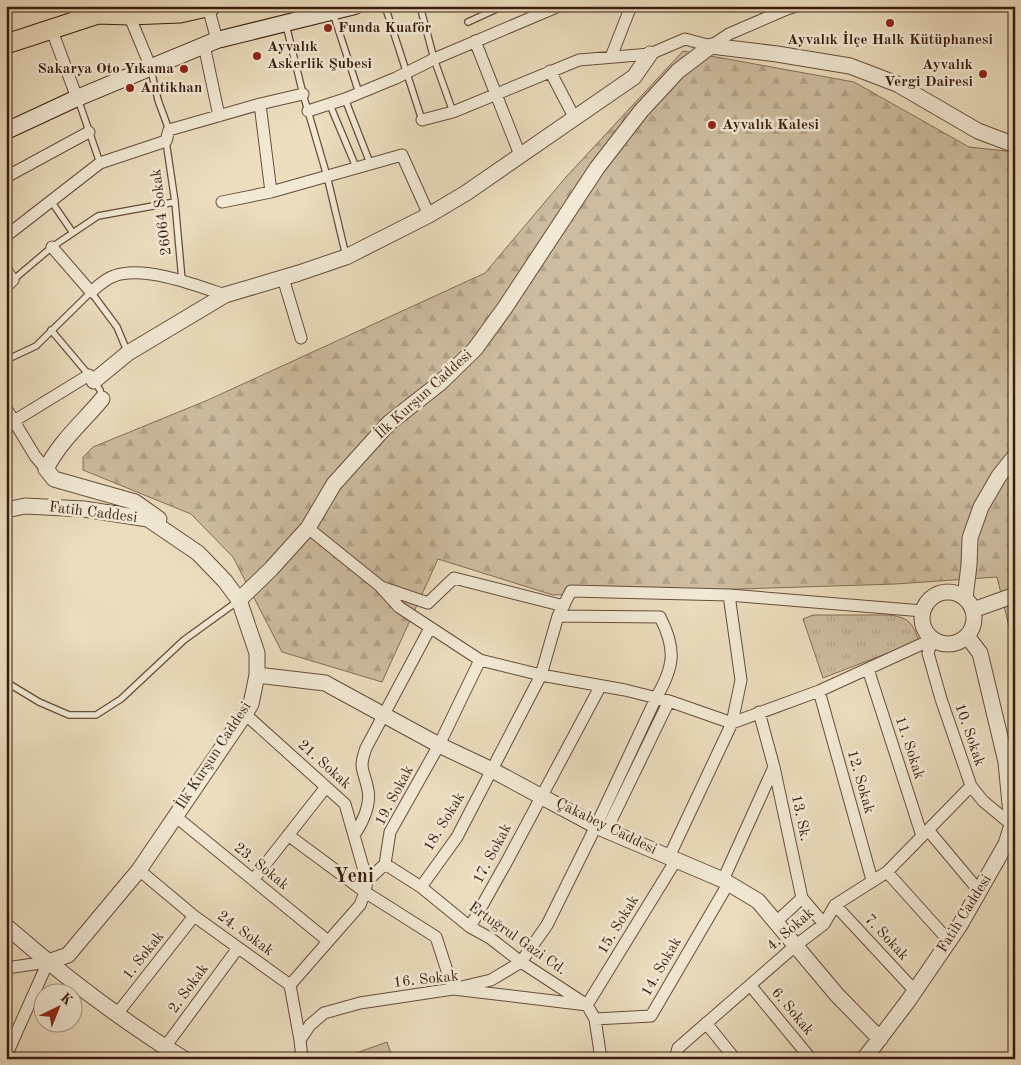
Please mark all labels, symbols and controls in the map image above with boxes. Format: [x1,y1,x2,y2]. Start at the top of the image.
marker: Ayvalık İlçe Halk Kütüphanesi [884,17,896,29]
place label: Funda Kuaför [338,21,432,36]
marker: Funda Kuaför [322,22,334,34]
place label: Ayvalık İlçe Halk Kütüphanesi [787,31,993,48]
place label: Ayvalık Askerlik Şubesi [267,40,372,72]
marker: Ayvalık Askerlik Şubesi [251,50,263,62]
place label: Ayvalık Vergi Dairesi [884,58,974,90]
place label: Sakarya Oto Yıkama [37,62,174,77]
marker: Sakarya Oto Yıkama [178,63,190,75]
marker: Ayvalık Vergi Dairesi [977,68,989,80]
place label: Antikhan [140,81,202,96]
marker: Antikhan [124,82,136,94]
place label: Ayvalık Kalesi [722,118,819,133]
marker: Ayvalık Kalesi [706,119,718,131]
street label: 26064 Sokak [149,167,175,256]
street label: İlk Kurşun Caddesi [371,345,475,442]
street label: Fatih Caddesi [48,500,138,526]
street label: İlk Kurşun Caddesi [171,698,254,812]
street label: 10. Sokak [951,702,987,769]
street label: 11. Sokak [892,715,926,782]
street label: 21. Sokak [295,737,354,793]
street label: 12. Sokak [844,748,876,816]
street label: 19. Sokak [373,763,417,828]
street label: 18. Sokak [422,790,468,854]
street label: 13. Sk. [788,793,812,843]
street label: Çakabey Caddesi [553,796,659,858]
street label: 17. Sokak [471,821,515,886]
street label: 23. Sokak [231,841,291,894]
district label: Yeni [334,867,374,887]
street label: Fatih Caddesi [935,872,995,956]
street label: 15. Sokak [596,893,642,957]
street label: Ertuğrul Gazi Cd. [465,900,569,978]
street label: 4. Sokak [765,906,818,954]
street label: 24. Sokak [214,909,276,959]
street label: 7. Sokak [861,912,911,964]
street label: 1. Sokak [121,929,168,983]
street label: 14. Sokak [639,935,685,999]
street label: 2. Sokak [166,961,212,1016]
street label: 16. Sokak [393,969,460,991]
north arrow [32,982,82,1032]
street label: 6. Sokak [768,985,816,1039]
text: K [57,990,75,1008]

